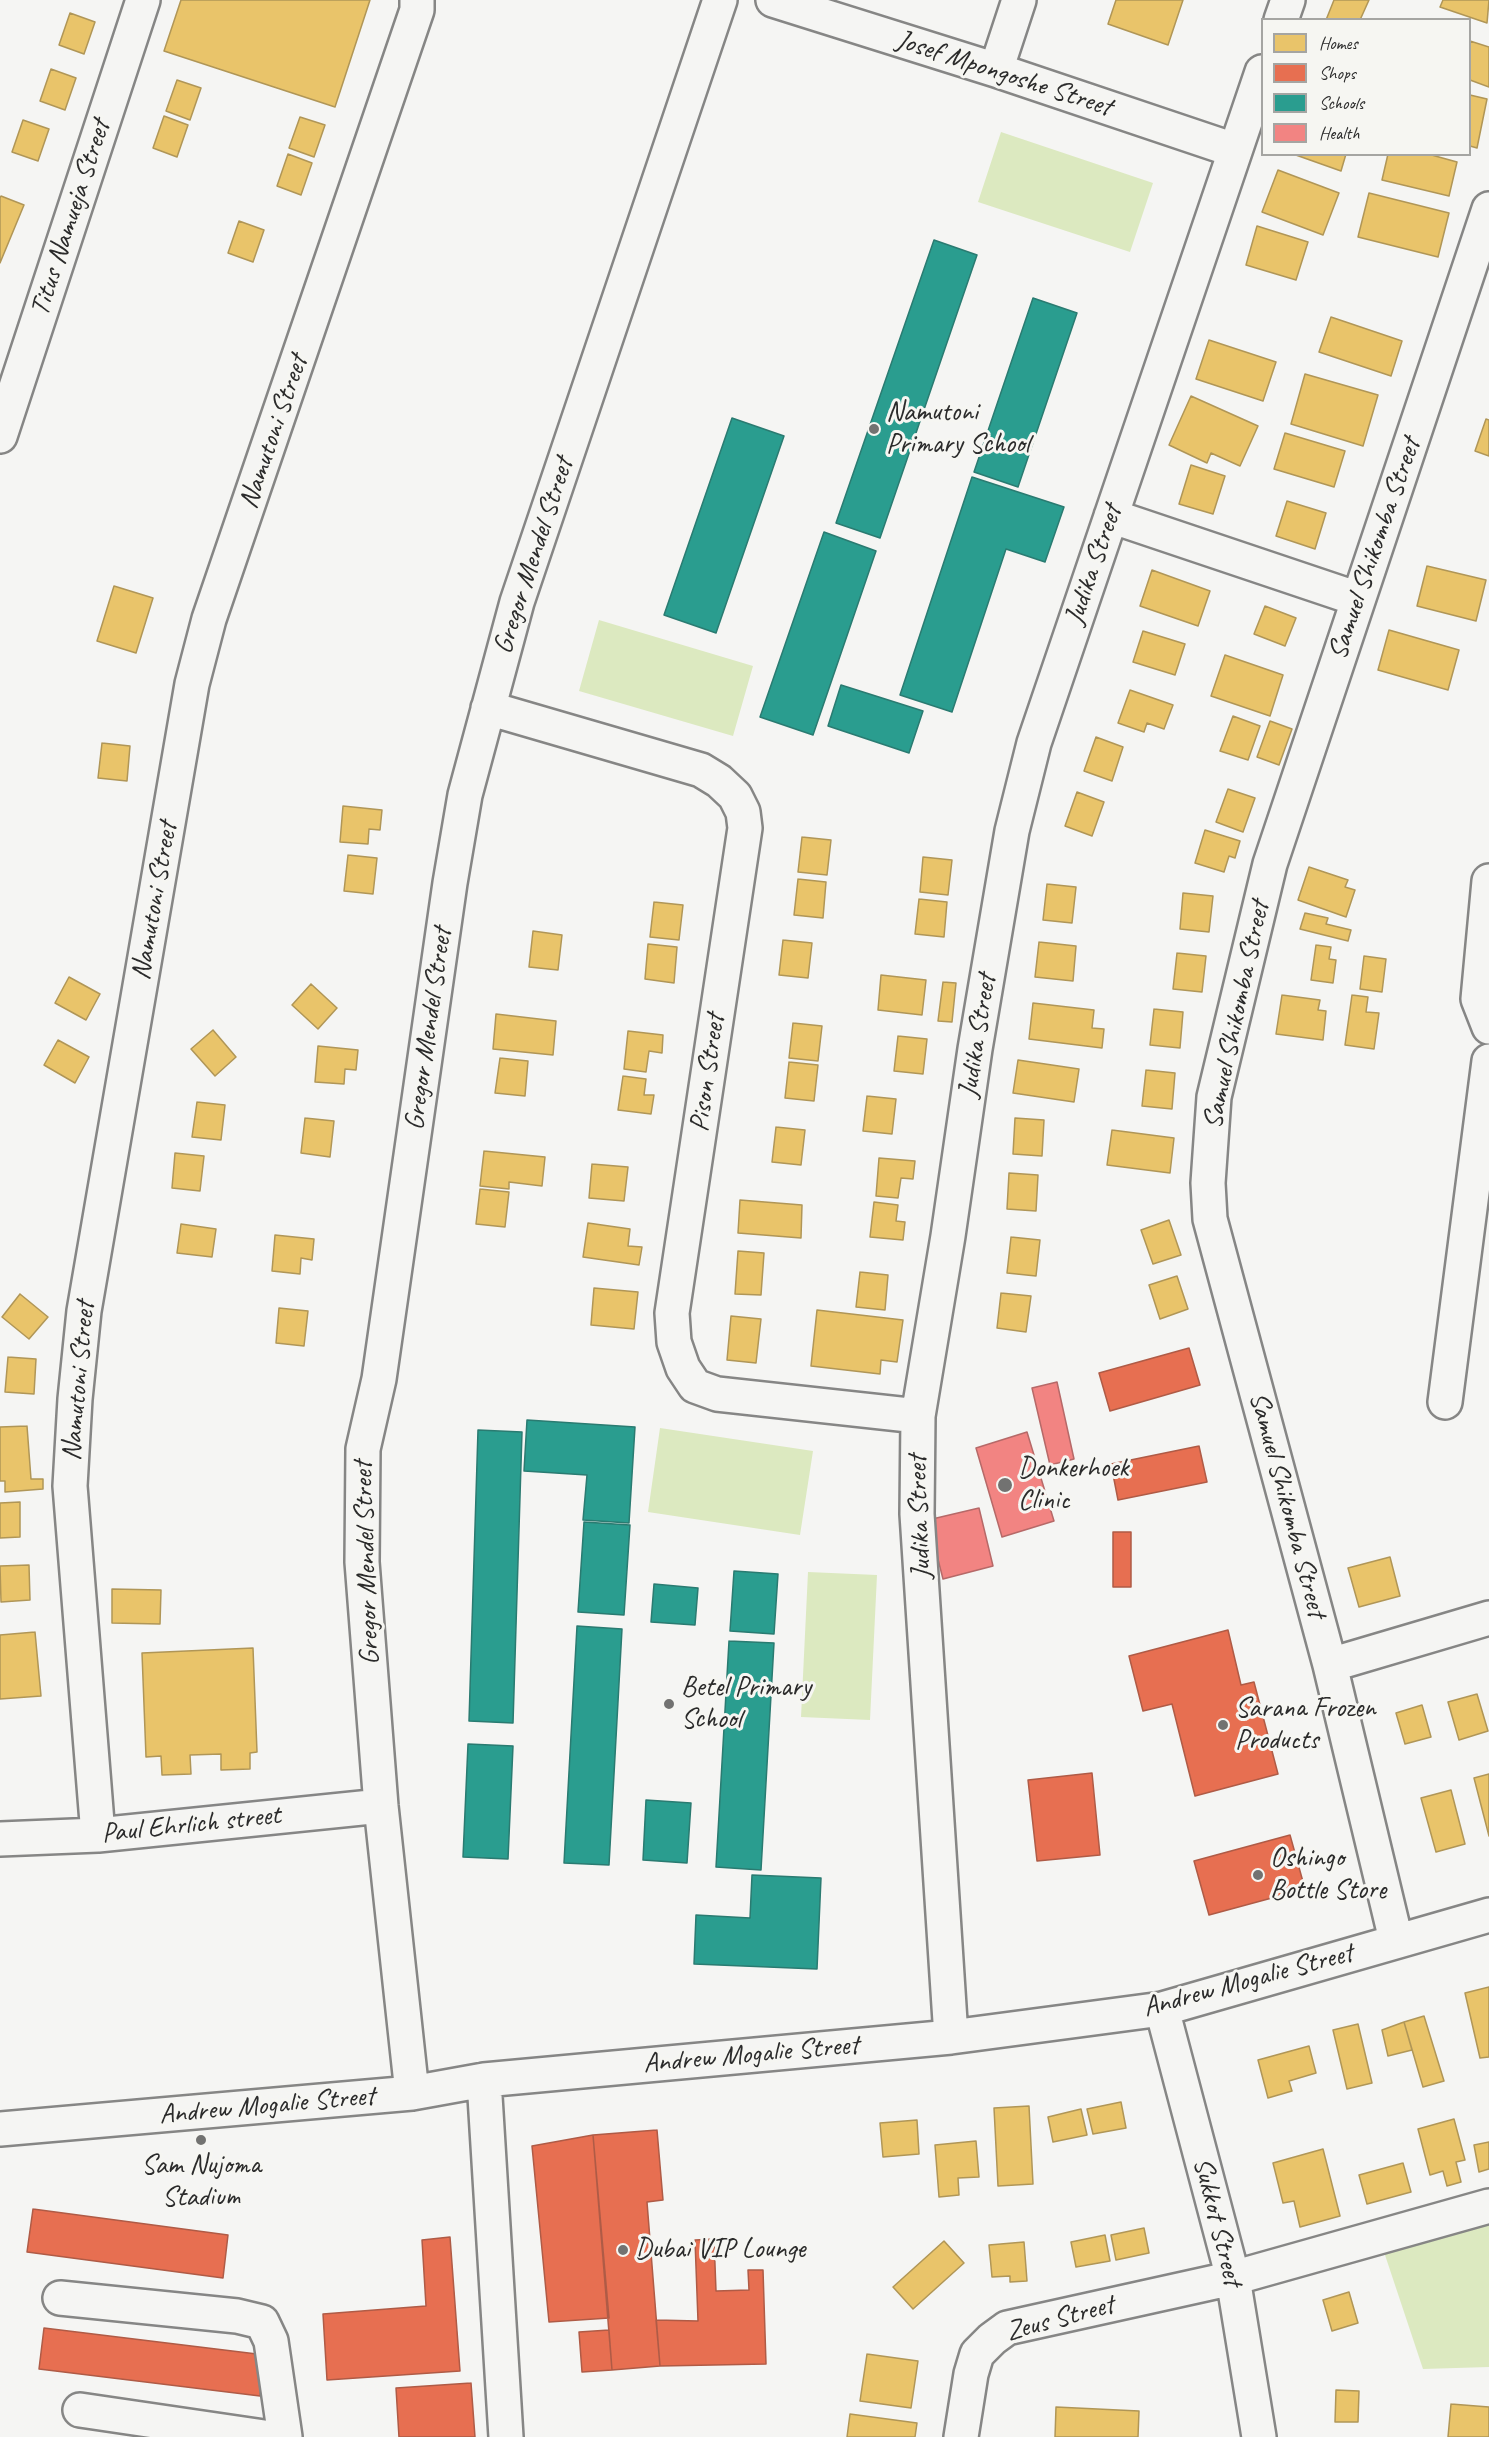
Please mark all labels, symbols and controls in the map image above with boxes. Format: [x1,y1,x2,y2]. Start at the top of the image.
legend [1261,18,1471,156]
street label: Josef Mpongoshe Street [892,23,1116,125]
text: Homes [1319,32,1358,54]
text: Shops [1319,62,1356,84]
text: Schools [1319,92,1364,114]
street label: Titus Namueja Street [24,116,118,320]
text: Health [1319,122,1359,144]
street label: Namutoni Street [232,351,316,513]
place label: Namutoni Primary School [886,396,1029,462]
marker: Namutoni Primary School [867,422,881,436]
street label: Samuel Shikomba Street [1321,434,1429,664]
street label: Gregor Mendel Street [487,454,581,658]
street label: Judika Street [1058,501,1130,629]
street label: Namutoni Street [125,819,185,983]
street label: Samuel Shikomba Street [1196,898,1278,1132]
street label: Gregor Mendel Street [398,926,460,1132]
street label: Judika Street [952,972,1004,1100]
street label: Pison Street [683,1012,733,1134]
street label: Namutoni Street [55,1300,103,1462]
street label: Samuel Shikomba Street [1241,1389,1333,1621]
place label: Donkerhoek Clinic [1018,1452,1129,1518]
street label: Judika Street [901,1454,939,1580]
street label: Gregor Mendel Street [347,1460,387,1666]
marker: Donkerhoek Clinic [996,1476,1014,1494]
place label: Betel Primary School [681,1671,811,1737]
place label: Sarana Frozen Products [1235,1692,1376,1758]
marker: Betel Primary School [662,1697,676,1711]
marker: Sarana Frozen Products [1216,1718,1230,1732]
street label: Paul Ehrlich street [100,1799,282,1851]
place label: Oshingo Bottle Store [1270,1842,1386,1908]
marker: Oshingo Bottle Store [1251,1868,1265,1882]
street label: Andrew Mogalie Street [1139,1937,1357,2025]
street label: Andrew Mogalie Street [642,2029,860,2081]
street label: Andrew Mogalie Street [158,2080,376,2132]
marker: Sam Nujoma Stadium [194,2133,208,2147]
place label: Sam Nujoma Stadium [141,2149,261,2215]
street label: Sukkot Street [1185,2154,1249,2290]
place label: Dubai VIP Lounge [635,2233,805,2267]
marker: Dubai VIP Lounge [616,2243,630,2257]
street label: Zeus Street [1002,2289,1118,2349]

